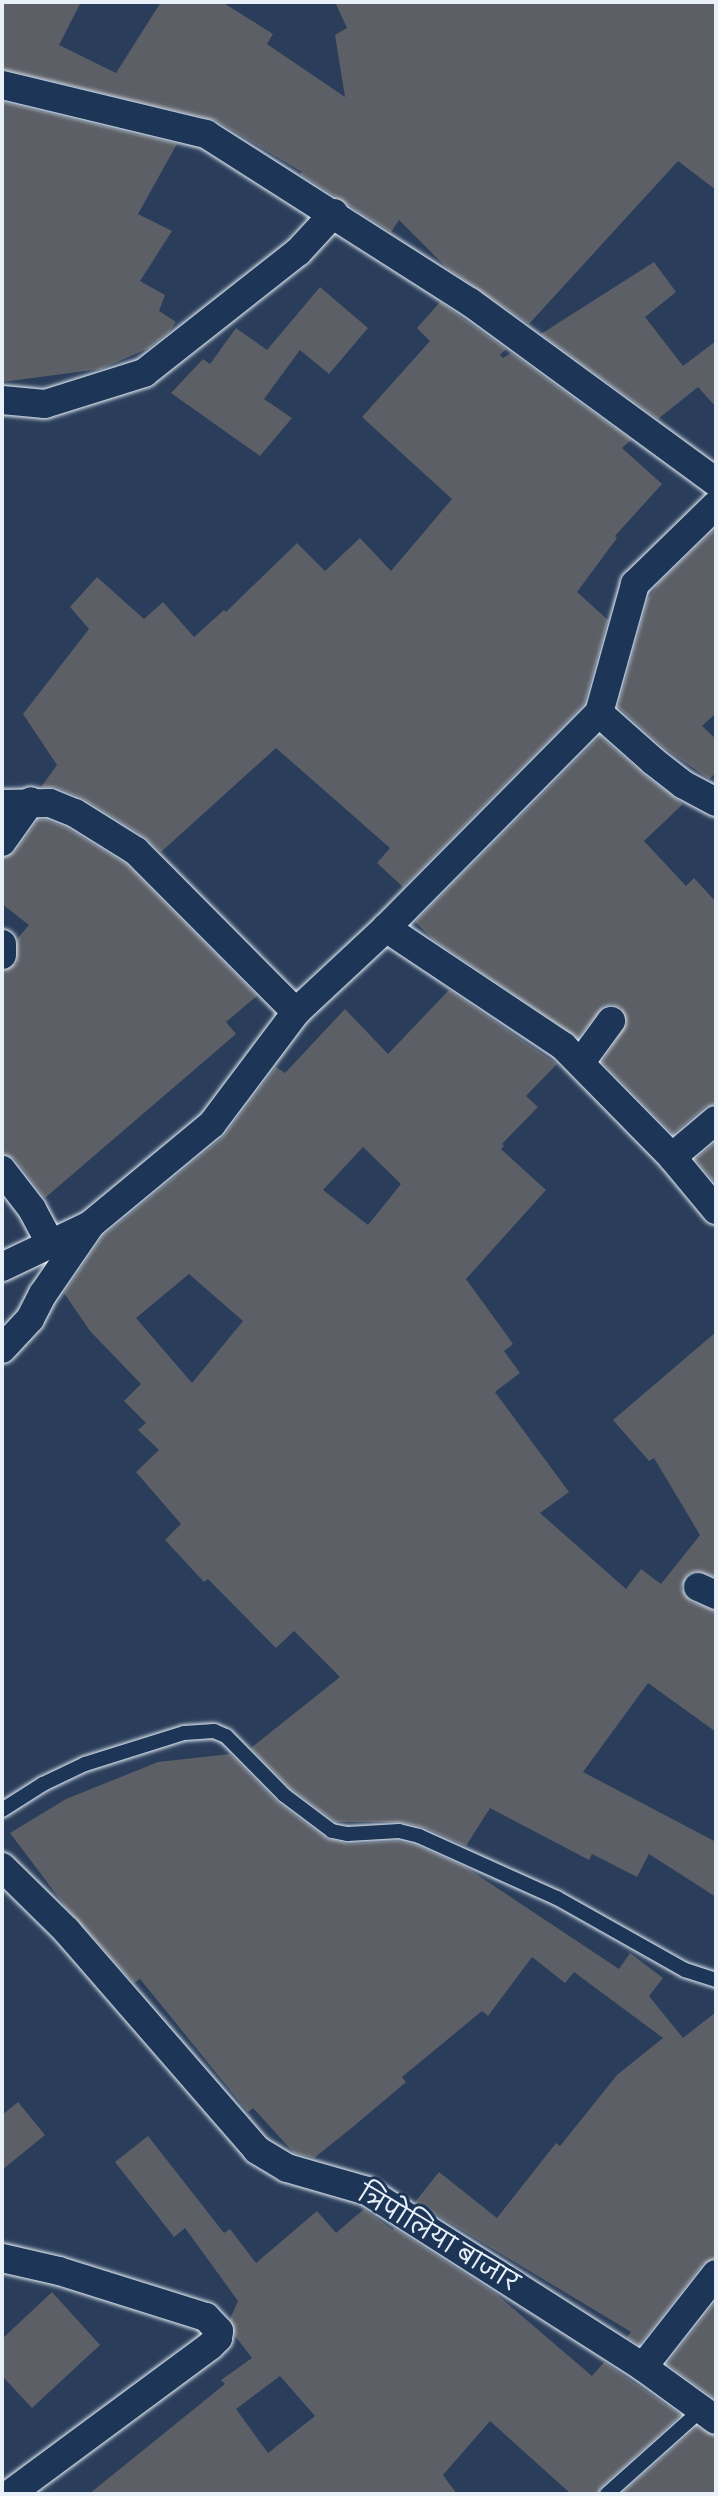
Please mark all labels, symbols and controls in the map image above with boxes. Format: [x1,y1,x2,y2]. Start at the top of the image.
street label: त्रिपोलिया बाजार [352,2180,524,2298]

